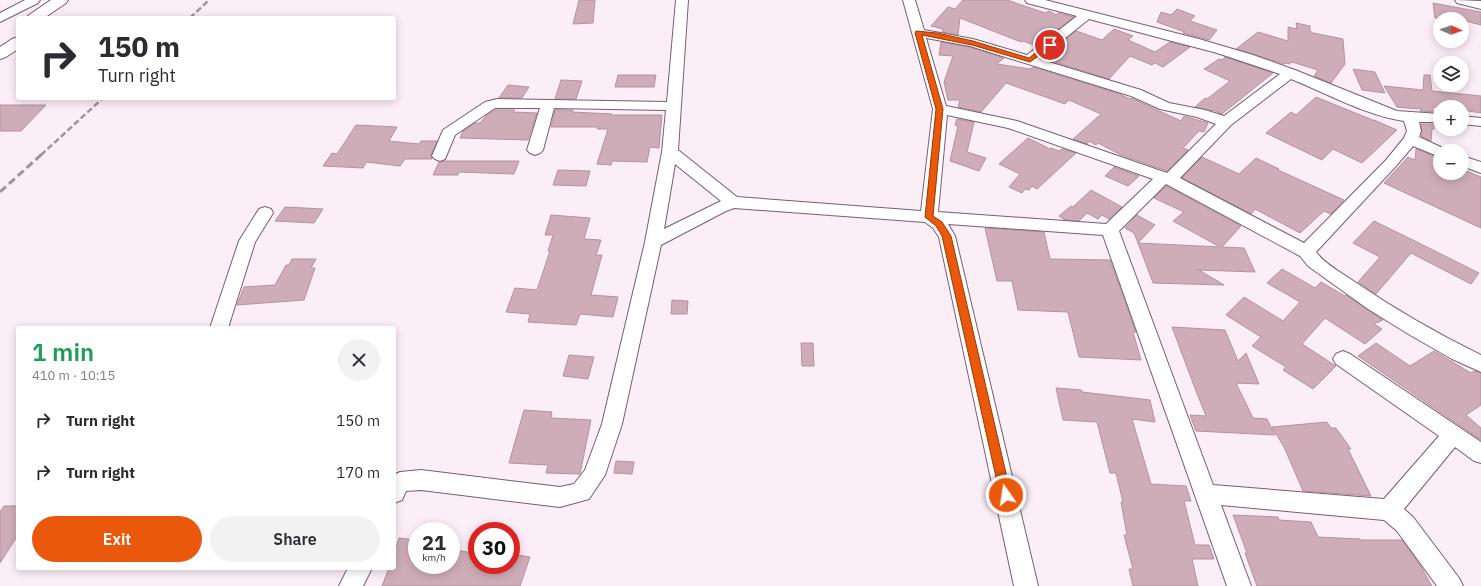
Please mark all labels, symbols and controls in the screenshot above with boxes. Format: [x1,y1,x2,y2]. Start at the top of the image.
north arrow [1433,12,1469,48]
map controls [1433,12,1469,180]
text: 150 m [98,28,180,65]
pin [1033,28,1067,62]
icon: right [32,32,84,84]
icon: arrive [1039,34,1061,56]
button: layers [1433,56,1469,92]
text: Turn right [98,64,176,87]
button: + [1433,100,1469,136]
button: − [1433,144,1469,180]
text: 1 min [32,336,94,368]
button: close [338,339,380,381]
text: 410 m · 10:15 [32,367,115,384]
icon: right [32,409,54,431]
text: Turn right [66,411,135,430]
text: 150 m [336,411,380,430]
icon: right [32,461,54,483]
text: Turn right [66,463,135,482]
text: 170 m [336,463,380,482]
position arrow [985,474,1027,516]
button: Exit [32,516,202,562]
button: Share [210,516,380,562]
speed limit sign: 30 [468,522,520,574]
text: 21 [422,529,446,556]
text: km/h [422,551,446,564]

